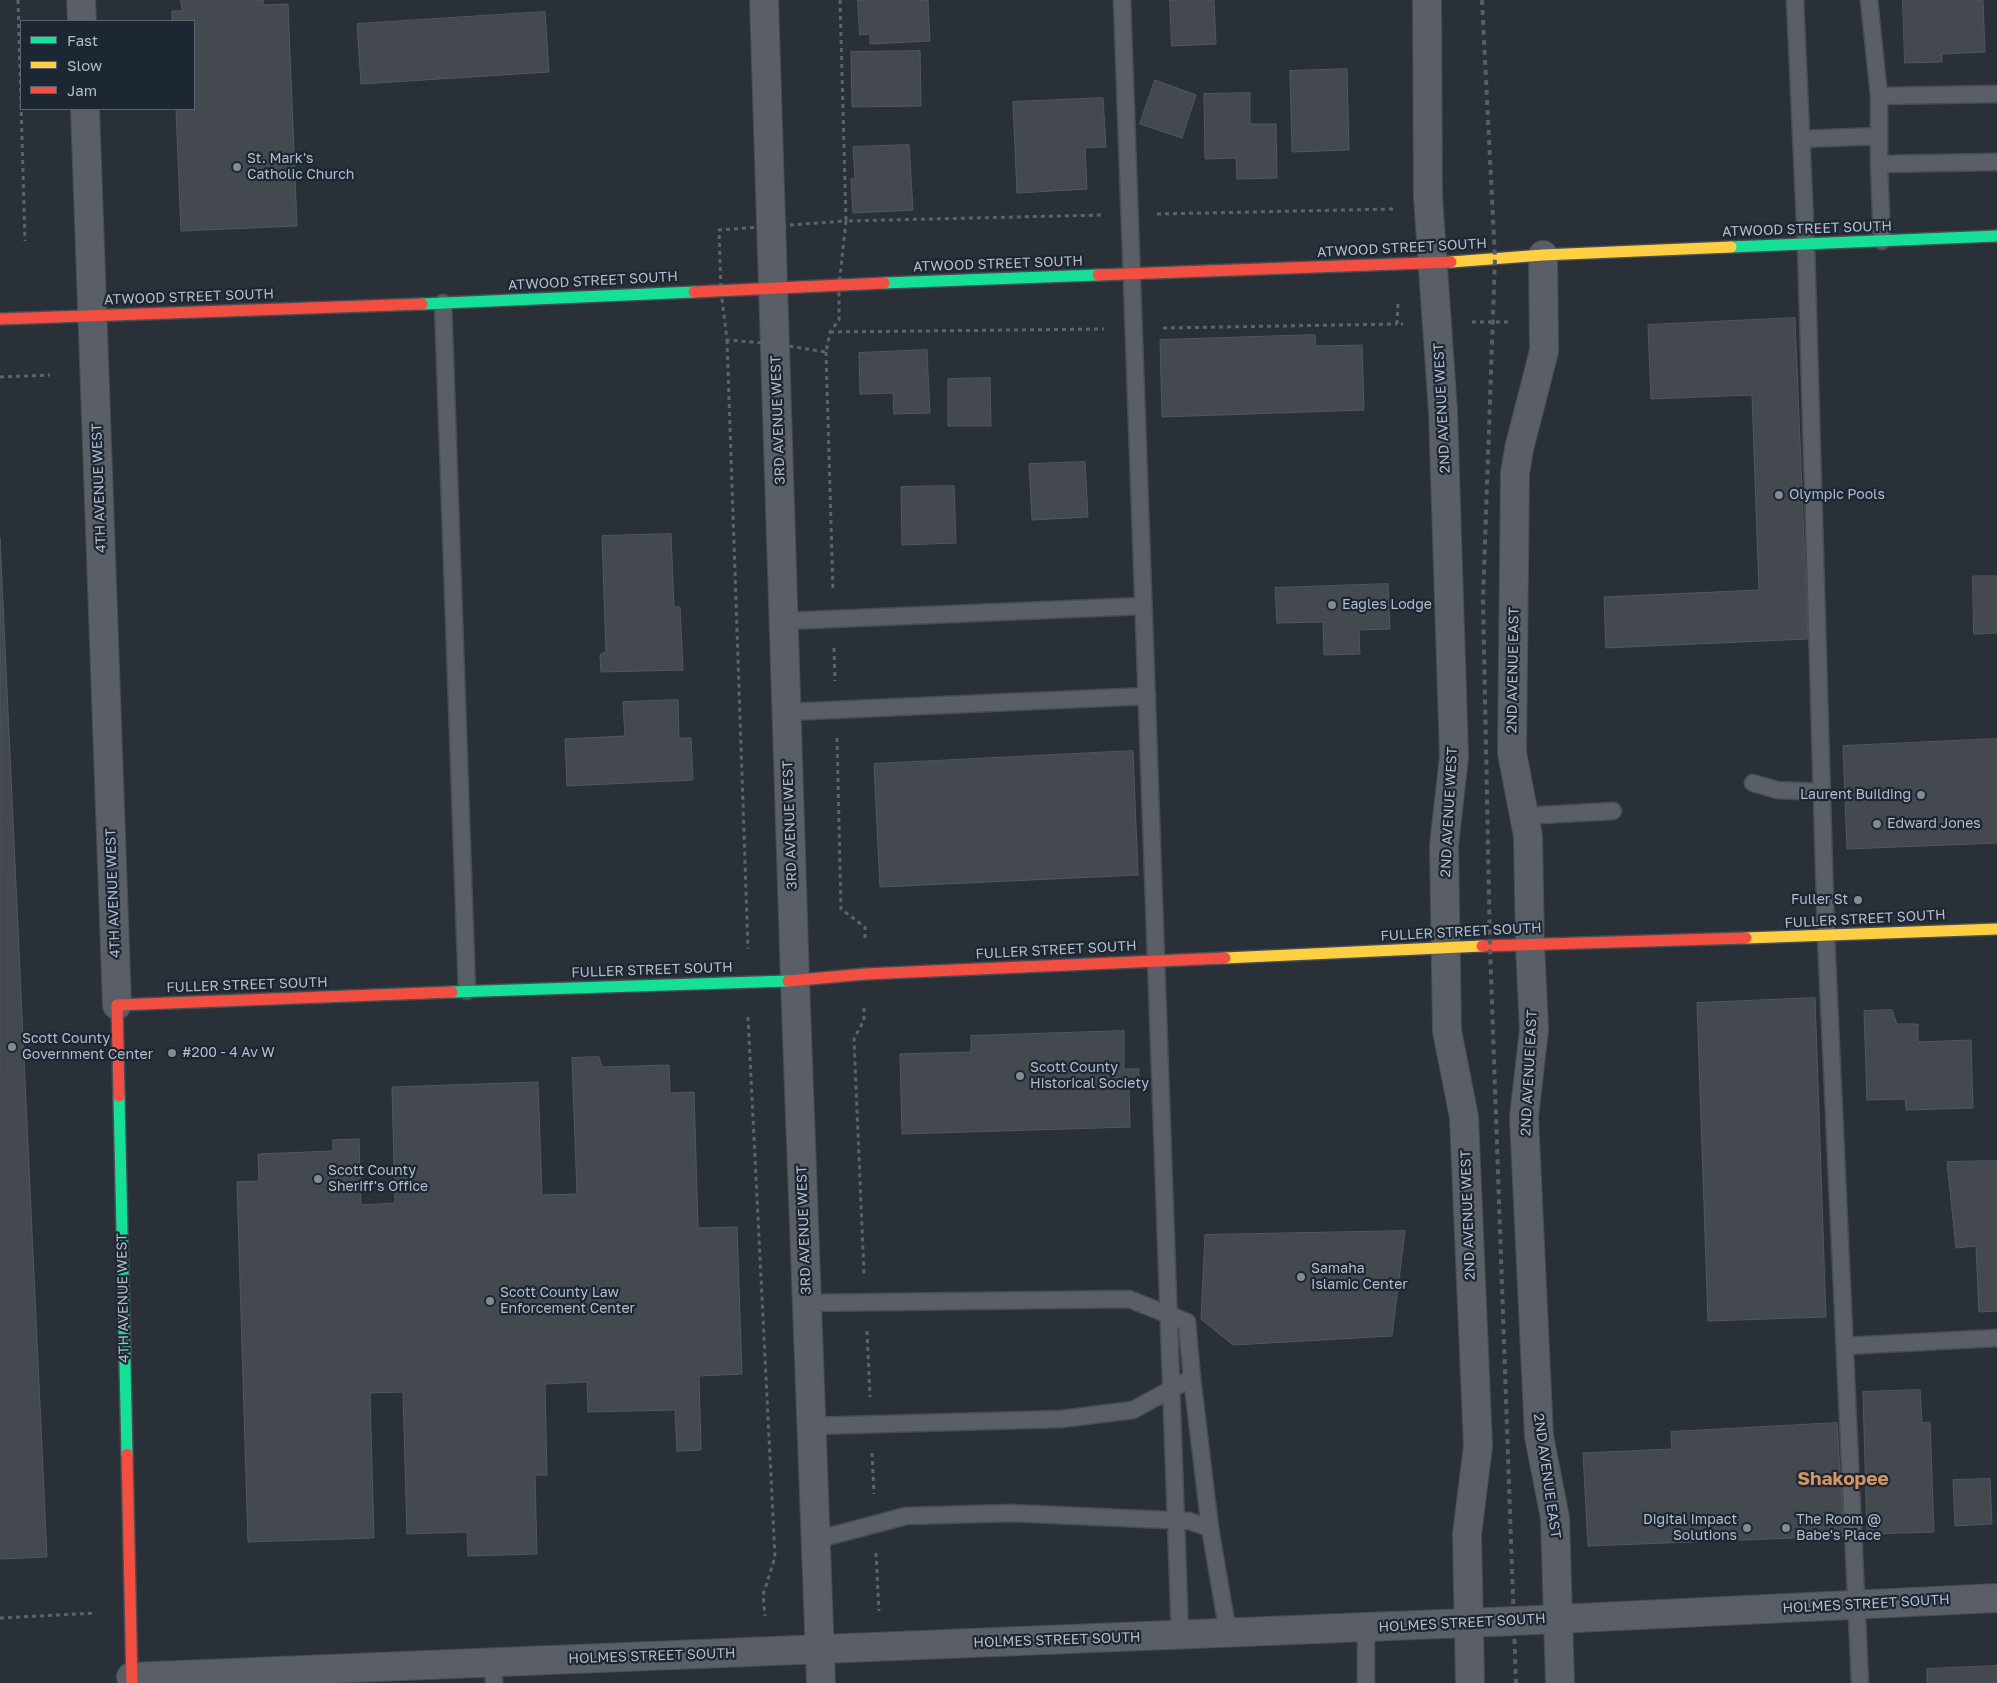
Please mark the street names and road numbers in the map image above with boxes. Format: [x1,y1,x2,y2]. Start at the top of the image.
street label: ATWOOD STREET SOUTH [1722,218,1892,240]
street label: ATWOOD STREET SOUTH [1317,235,1487,261]
street label: ATWOOD STREET SOUTH [913,253,1083,275]
street label: ATWOOD STREET SOUTH [508,268,678,294]
street label: ATWOOD STREET SOUTH [104,286,274,308]
street label: 2ND AVENUE WEST [1430,342,1454,474]
street label: 3RD AVENUE WEST [767,355,789,485]
street label: 4TH AVENUE WEST [88,423,110,553]
street label: 2ND AVENUE EAST [1503,607,1523,733]
street label: 2ND AVENUE WEST [1437,746,1461,878]
street label: 3RD AVENUE WEST [779,760,801,890]
street label: 4TH AVENUE WEST [102,828,124,958]
street label: FULLER STREET SOUTH [1784,906,1946,932]
street label: FULLER STREET SOUTH [1380,919,1542,945]
street label: FULLER STREET SOUTH [975,937,1137,963]
street label: FULLER STREET SOUTH [571,959,733,981]
street label: FULLER STREET SOUTH [166,974,328,996]
street label: 2ND AVENUE EAST [1517,1010,1541,1136]
street label: 2ND AVENUE WEST [1457,1150,1479,1280]
street label: 3RD AVENUE WEST [793,1165,815,1295]
street label: 4TH AVENUE WEST [113,1233,133,1363]
street label: 2ND AVENUE EAST [1530,1412,1564,1540]
street label: HOLMES STREET SOUTH [1782,1591,1950,1617]
street label: HOLMES STREET SOUTH [1378,1610,1546,1636]
street label: HOLMES STREET SOUTH [973,1629,1141,1651]
street label: HOLMES STREET SOUTH [568,1645,736,1667]

